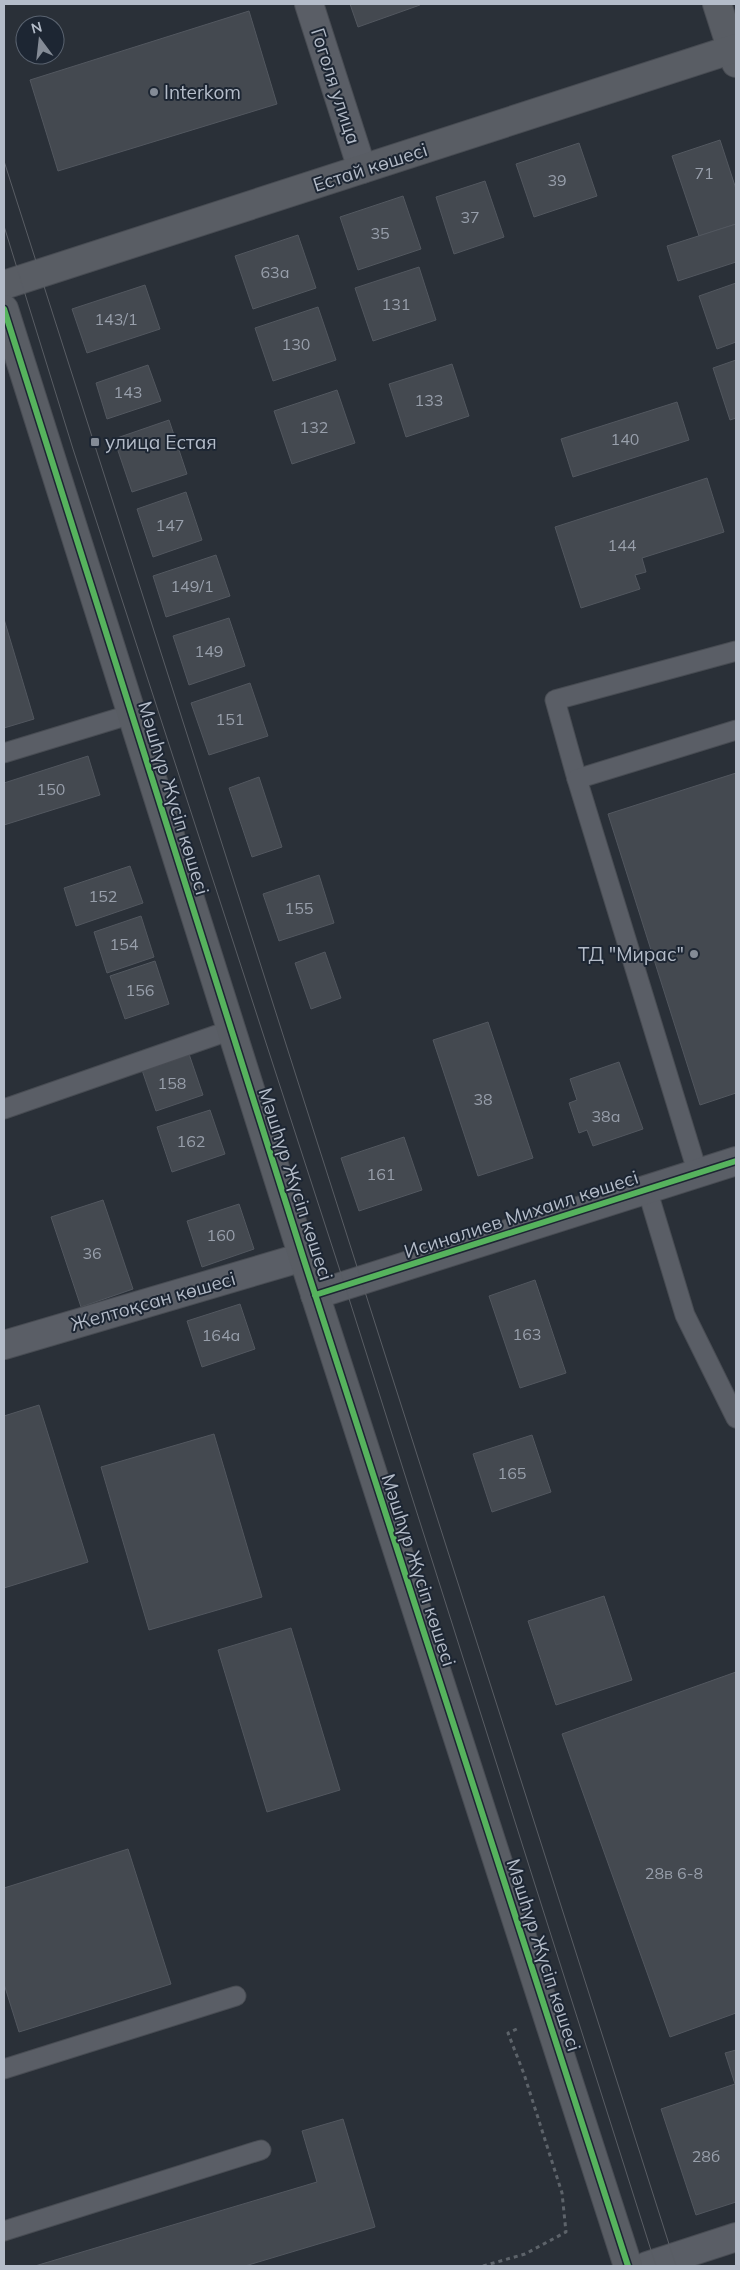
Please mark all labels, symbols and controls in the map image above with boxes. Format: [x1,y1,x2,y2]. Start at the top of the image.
north arrow [15,15,65,65]
text: N [29,17,44,38]
street label: Гоголя улица [306,25,366,147]
place label: Interkom [164,80,241,104]
marker: Interkom [148,86,160,98]
street label: Естай көшесі [310,137,430,197]
house number: 71 [694,163,714,183]
house number: 39 [547,170,567,190]
house number: 37 [460,207,480,227]
house number: 35 [370,223,390,243]
house number: 63а [261,262,289,282]
house number: 131 [382,294,410,314]
house number: 143/1 [95,309,137,329]
house number: 130 [282,334,310,354]
house number: 143 [114,382,142,402]
house number: 133 [415,390,443,410]
house number: 132 [300,417,328,437]
house number: 140 [611,429,639,449]
place label: улица Естая [105,430,217,454]
marker: улица Естая [89,436,101,448]
house number: 147 [156,515,184,535]
house number: 144 [608,535,637,555]
house number: 149/1 [171,576,213,596]
house number: 149 [195,641,223,661]
street label: Мәшһүр Жүсіп көшесі [133,698,215,898]
house number: 151 [216,709,244,729]
house number: 150 [37,779,65,799]
house number: 152 [89,886,117,906]
house number: 155 [285,898,313,918]
house number: 154 [110,934,139,954]
place label: ТД "Мирас" [578,942,684,966]
marker: ТД "Мирас" [688,948,700,960]
house number: 156 [126,980,154,1000]
house number: 158 [158,1073,186,1093]
street label: Мәшһүр Жүсіп көшесі [254,1085,338,1283]
house number: 38 [473,1089,493,1109]
house number: 38а [592,1106,620,1126]
house number: 162 [177,1131,205,1151]
house number: 161 [367,1164,395,1184]
street label: Исиналиев Михаил көшесі [401,1165,641,1263]
house number: 160 [207,1225,235,1245]
house number: 36 [82,1243,102,1263]
street label: Желтоқсан көшесі [68,1266,238,1336]
house number: 163 [513,1324,541,1344]
house number: 164а [202,1325,240,1345]
house number: 165 [498,1463,526,1483]
street label: Мәшһүр Жүсіп көшесі [377,1471,461,1669]
street label: Мәшһүр Жүсіп көшесі [502,1856,586,2054]
house number: 28в 6-8 [645,1863,703,1883]
house number: 28б [692,2146,720,2166]

